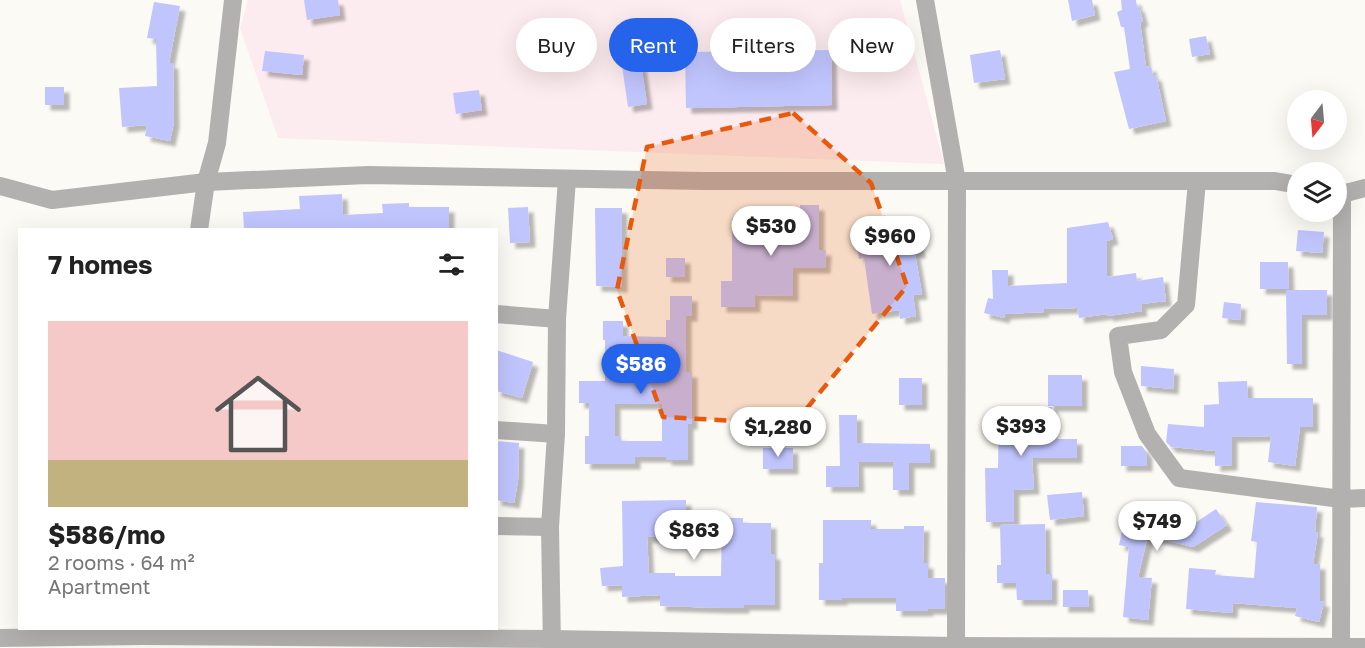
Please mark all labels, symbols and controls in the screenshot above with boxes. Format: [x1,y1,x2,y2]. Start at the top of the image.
chip: Buy [516,18,597,72]
chip: Rent [609,18,698,72]
chip: Filters [710,18,816,72]
chip: New [828,18,915,72]
north arrow [1287,90,1347,150]
map controls [1287,90,1347,222]
button: layers [1287,162,1347,222]
pin: $530 [735,206,807,257]
text: $530 [746,213,796,237]
pin: $960 [854,216,926,267]
text: $960 [864,223,916,247]
icon: filters [435,248,468,281]
text: 7 homes [48,249,153,280]
pin: $586 [605,344,677,395]
text: $586 [615,351,667,375]
icon: home [204,360,312,468]
pin: $393 [985,406,1057,457]
pin: $1,280 [729,407,827,458]
text: $393 [996,413,1046,437]
text: $1,280 [744,414,812,438]
pin: $749 [1121,501,1193,552]
text: $749 [1132,508,1182,532]
pin: $863 [658,510,730,561]
text: $863 [668,517,720,541]
text: $586/mo [48,519,165,550]
text: 2 rooms · 64 m² [48,550,195,574]
text: Apartment [48,574,151,598]

